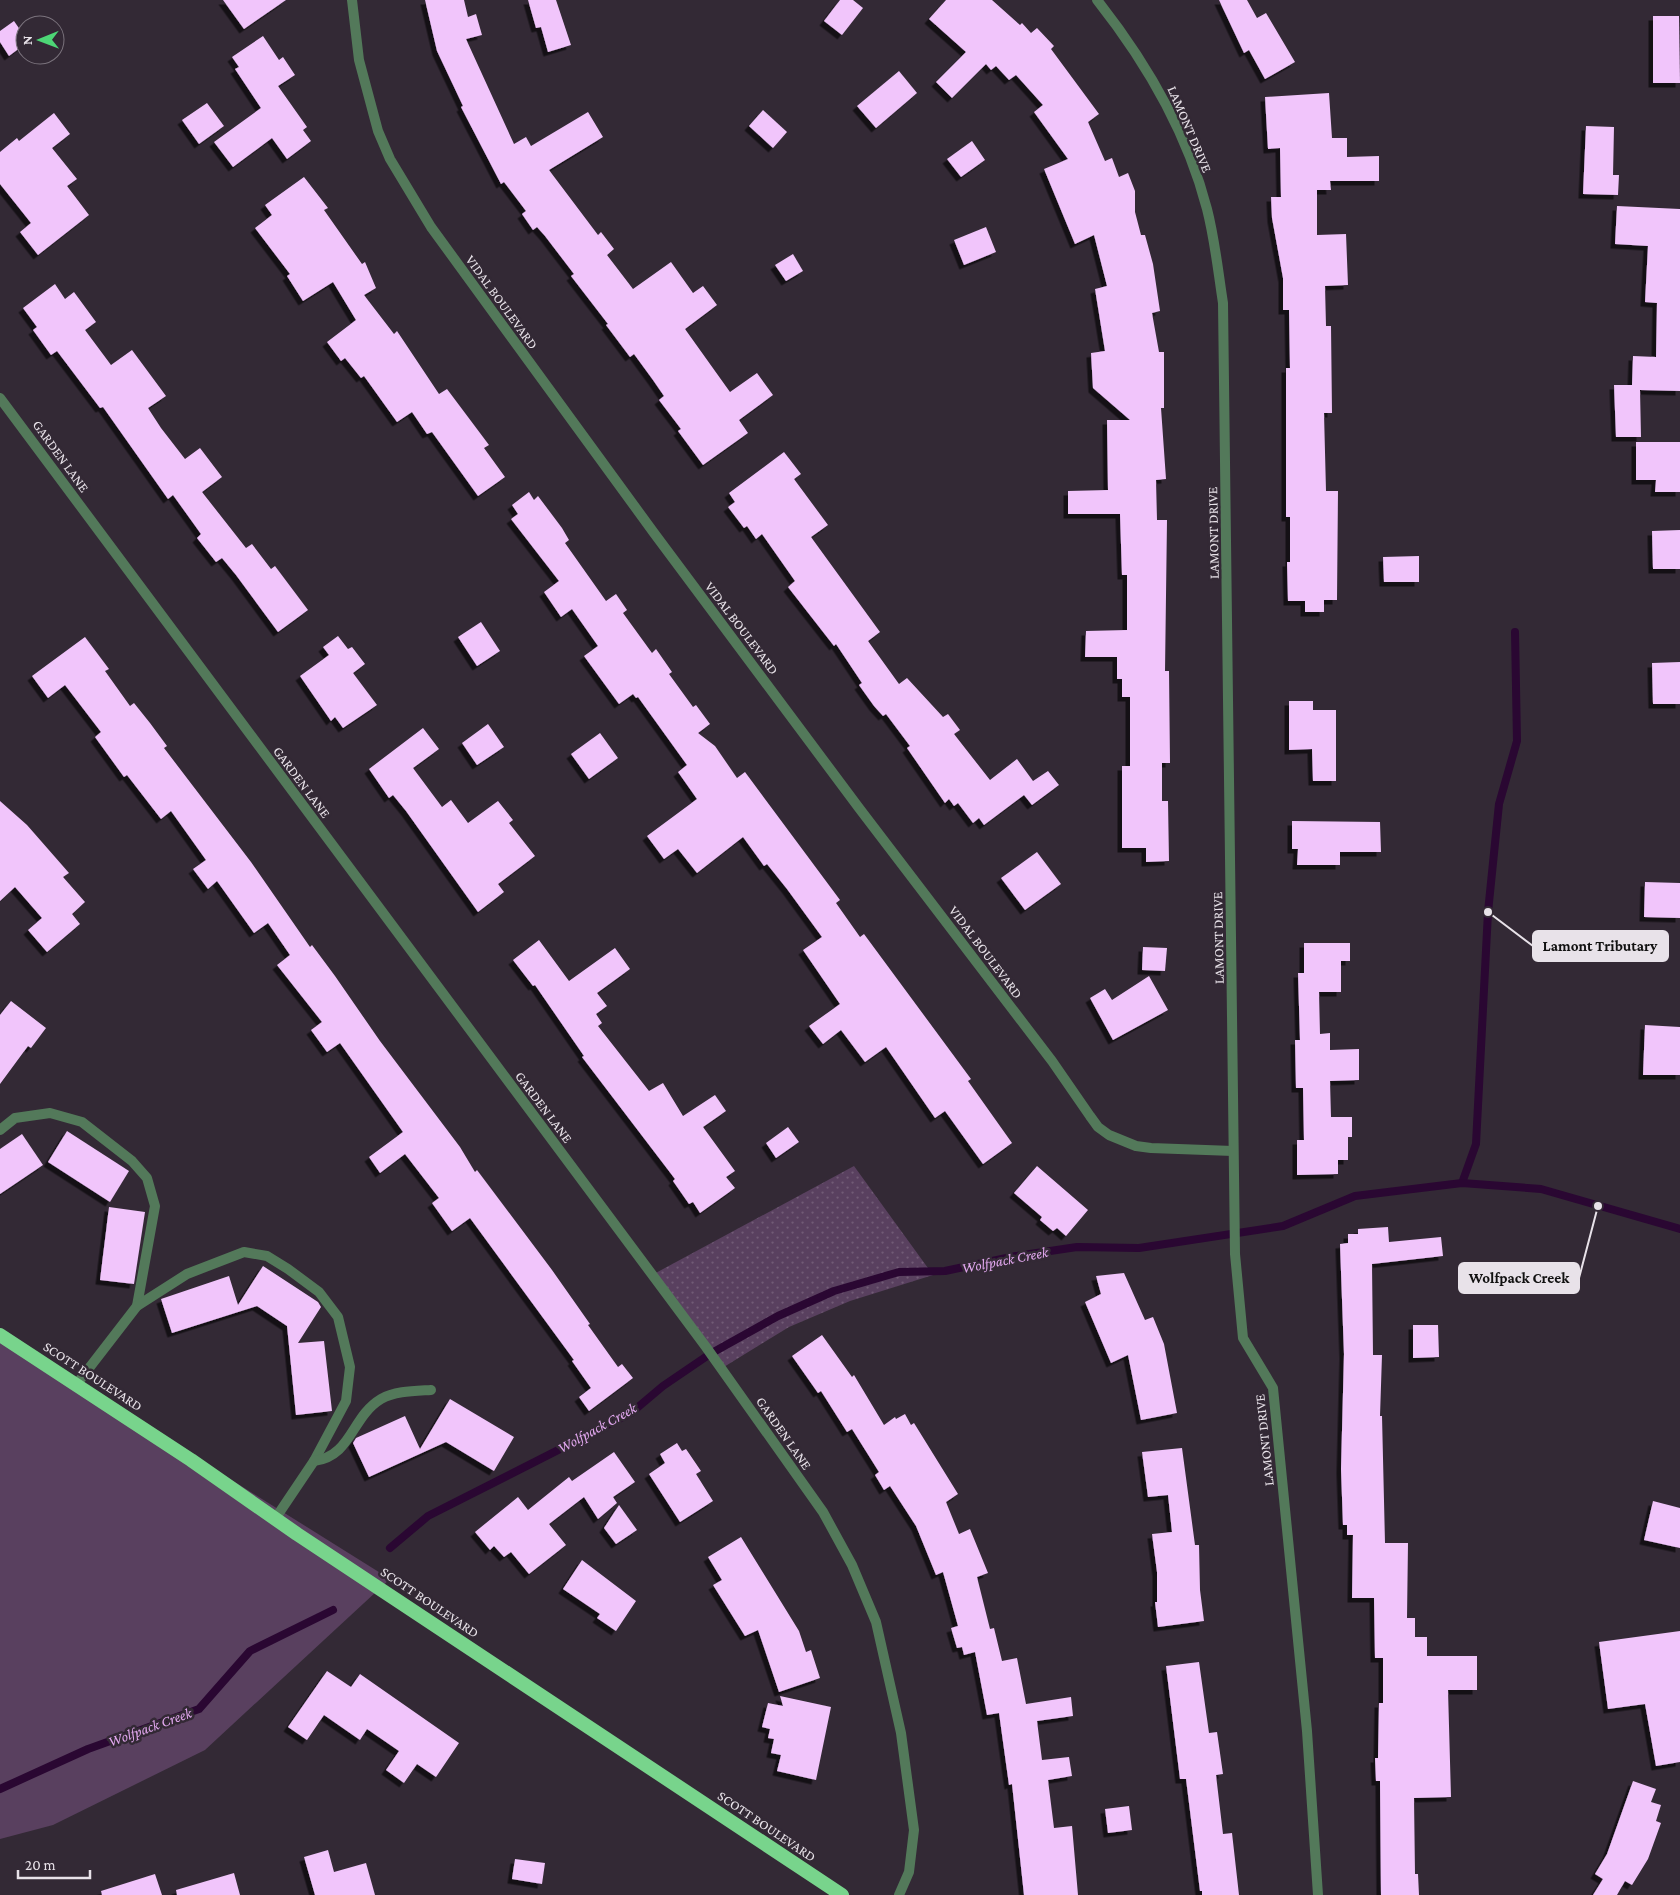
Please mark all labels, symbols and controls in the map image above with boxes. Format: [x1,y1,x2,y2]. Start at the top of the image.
north arrow [15,15,65,65]
text: N [19,35,35,45]
street label: LAMONT DRIVE [1165,83,1216,175]
street label: VIDAL BOULEVARD [463,252,541,352]
street label: GARDEN LANE [30,417,93,495]
street label: LAMONT DRIVE [1204,486,1222,579]
street label: VIDAL BOULEVARD [702,578,782,678]
street label: GARDEN LANE [270,743,334,821]
street label: LAMONT DRIVE [1209,891,1227,984]
street label: VIDAL BOULEVARD [946,902,1026,1002]
callout: Lamont Tributary [1533,931,1668,961]
text: Lamont Tributary [1543,938,1658,954]
street label: GARDEN LANE [512,1068,576,1146]
water label: Wolfpack Creek [961,1244,1051,1277]
callout: Wolfpack Creek [1459,1263,1579,1293]
text: Wolfpack Creek [1468,1270,1570,1286]
street label: SCOTT BOULEVARD [40,1338,146,1414]
street label: LAMONT DRIVE [1251,1393,1277,1487]
street label: GARDEN LANE [753,1394,815,1473]
water label: Wolfpack Creek [555,1399,641,1457]
street label: SCOTT BOULEVARD [378,1563,482,1641]
water label: Wolfpack Creek [106,1704,196,1750]
street label: SCOTT BOULEVARD [715,1787,819,1865]
scale bar [18,1848,90,1880]
text: 20 m [25,1857,56,1873]

